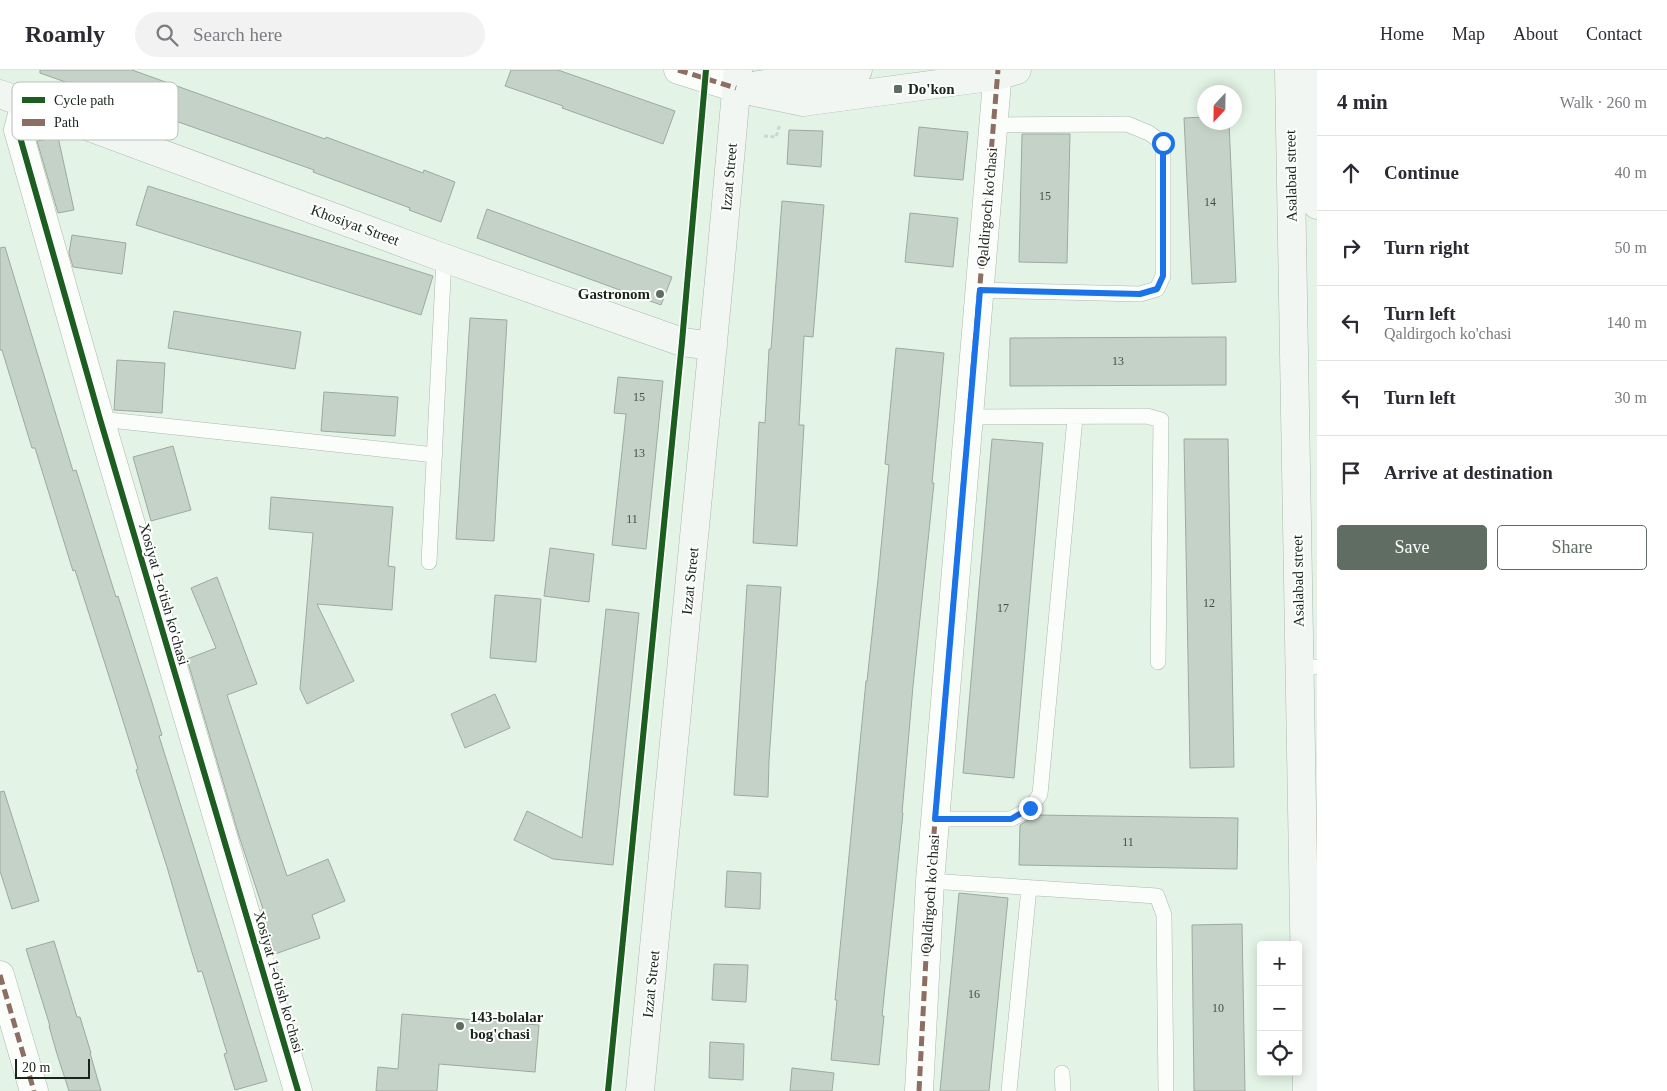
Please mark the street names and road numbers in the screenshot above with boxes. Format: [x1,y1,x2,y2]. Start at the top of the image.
street label: Asalabad street [1282,129,1300,222]
street label: Izzat Street [718,142,740,212]
street label: Qaldirgoch ko'chasi [974,147,1000,267]
street label: Khosiyat Street [309,202,402,249]
street label: Xosiyat 1-o'tish ko'chasi [136,521,192,667]
street label: Asalabad street [1289,534,1307,627]
street label: Izzat Street [678,546,702,616]
street label: Qaldirgoch ko'chasi [918,834,942,954]
street label: Xosiyat 1-o'tish ko'chasi [251,909,307,1055]
street label: Izzat Street [639,949,663,1019]

